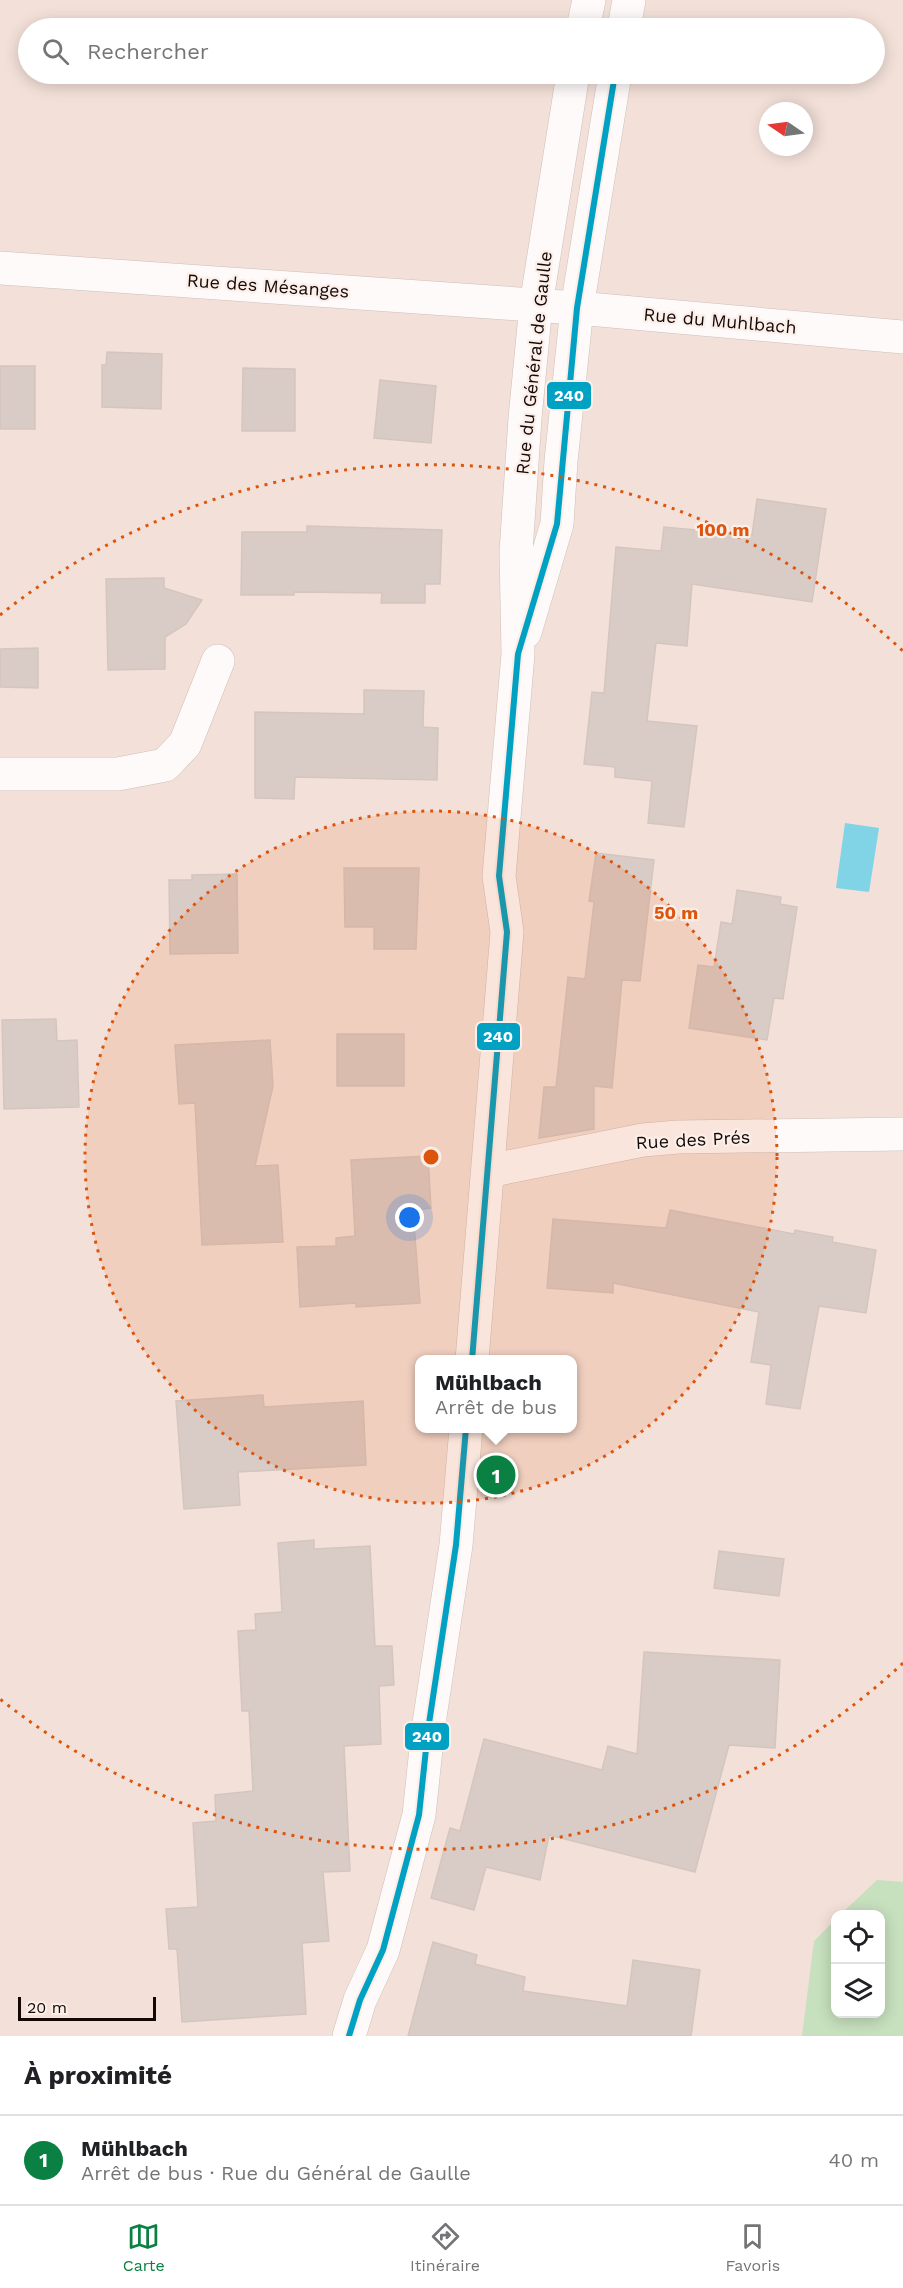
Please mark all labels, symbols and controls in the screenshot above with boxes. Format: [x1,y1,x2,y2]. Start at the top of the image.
search box [18,18,885,84]
icon: search [39,35,72,68]
text: Rechercher [87,39,209,64]
north arrow [759,102,813,156]
street label: Rue du Général de Gaulle [511,250,556,476]
street label: Rue des Mésanges [186,269,350,302]
street label: Rue du Muhlbach [643,303,797,338]
line badge: 240 [546,381,592,410]
text: 240 [554,386,584,405]
text: 100 m [696,519,750,540]
text: 50 m [654,902,698,923]
line badge: 240 [476,1022,521,1051]
text: 240 [483,1027,513,1046]
street label: Rue des Prés [635,1126,751,1153]
centre of rings [421,1147,441,1167]
your location [395,1203,424,1232]
popup [415,1355,577,1433]
text: Mühlbach [435,1370,542,1395]
text: Arrêt de bus [435,1395,557,1419]
pin: 1 [476,1452,516,1498]
line badge: 240 [404,1722,450,1751]
text: 240 [412,1727,442,1746]
map controls [831,1910,885,2018]
button: locate [831,1910,885,1964]
button: layers [831,1964,885,2018]
scale bar [18,1994,156,2022]
text: 20 m [27,1998,67,2017]
text: À proximité [24,2060,172,2090]
text: Mühlbach [81,2136,188,2161]
text: 1 [39,2148,48,2172]
text: 40 m [828,2148,879,2172]
text: Arrêt de bus · Rue du Général de Gaulle [81,2161,471,2185]
tab: Carte [123,2220,165,2275]
tab: Itinéraire [410,2220,480,2275]
tab: Favoris [725,2220,780,2275]

